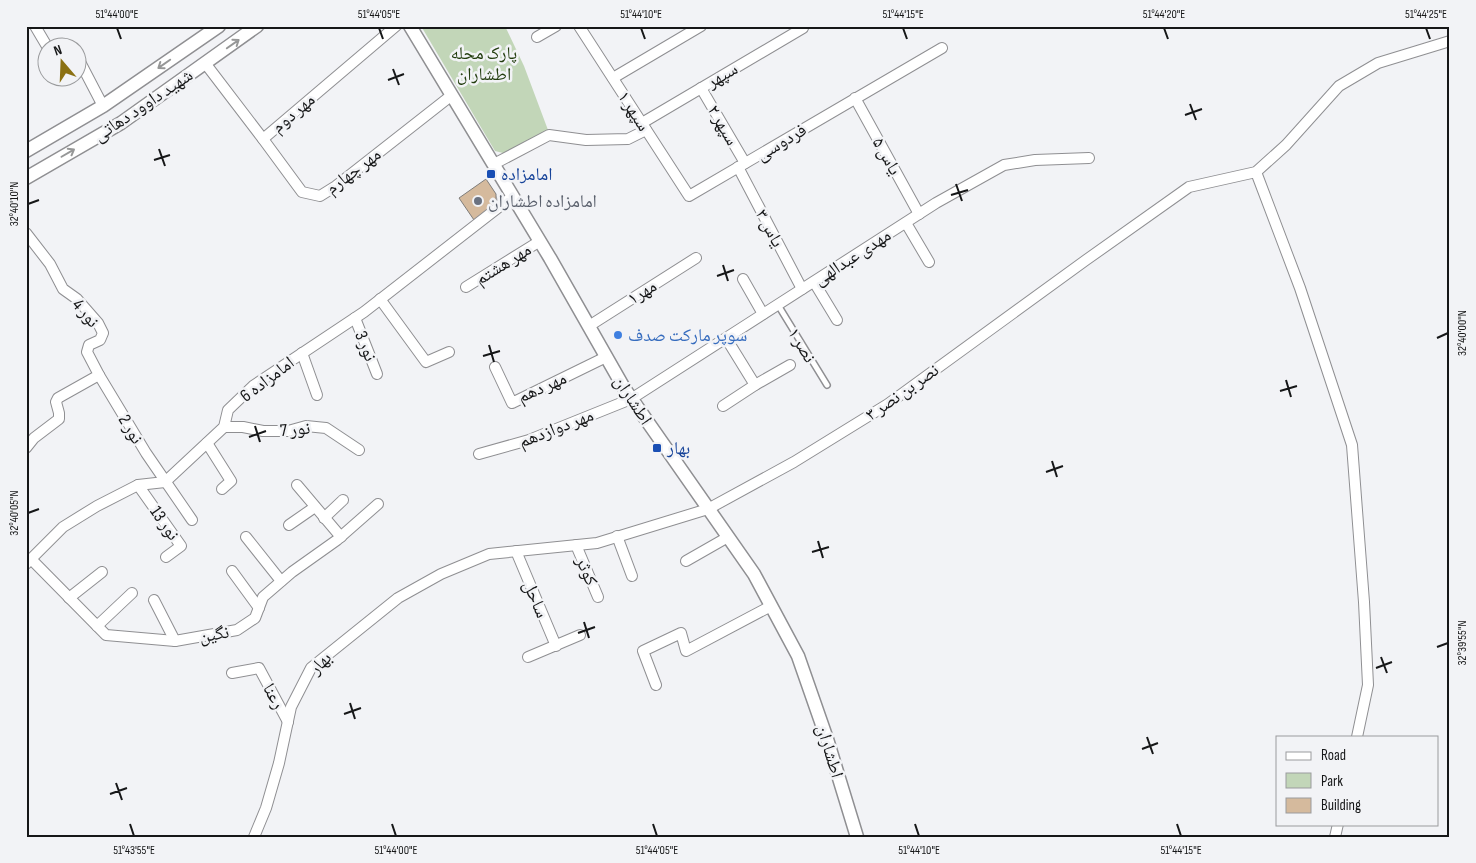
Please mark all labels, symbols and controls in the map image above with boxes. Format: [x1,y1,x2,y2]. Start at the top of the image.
text: 51°44'00"E [96,7,138,22]
text: 51°44'05"E [358,7,400,22]
text: 51°44'10"E [620,7,662,22]
text: 51°44'15"E [882,7,924,22]
text: 51°44'20"E [1143,7,1185,22]
text: 51°44'25"E [1405,7,1447,22]
north arrow [38,38,88,88]
one-way arrow [225,39,239,49]
text: N [52,41,64,59]
park label: پارک محله اطشاران [451,43,517,85]
street label: سپهر [702,58,742,93]
one-way arrow [157,59,171,69]
street label: شهید داوود دهاتی [90,65,197,146]
street label: سپهر ۱ [613,87,654,135]
street label: مهر دوم [267,89,320,138]
street label: سپهر ۲ [702,101,743,149]
street label: فردوسی [752,119,810,166]
street label: یاس ۵ [868,134,905,179]
street label: مهر چهارم [322,144,386,200]
one-way arrow [61,148,75,158]
place label: امامزاده [501,164,553,185]
marker: امامزاده [485,168,497,180]
text: 32°40'10"N [7,182,22,226]
place label: امامزاده اطشاران [488,191,597,212]
marker: امامزاده اطشاران [472,195,484,207]
street label: یاس ۳ [751,206,788,251]
street label: مهدی عبدالهی [810,225,895,290]
street label: مهر هشتم [471,239,536,291]
street label: مهر۱ [624,275,661,309]
street label: نور 4 [68,295,104,332]
text: 32°40'00"N [1455,310,1470,356]
street label: نصر ۱ [783,324,820,367]
place label: سوپر مارکت صدف [628,325,747,346]
street label: نور 3 [350,328,381,364]
marker: سوپر مارکت صدف [612,329,624,341]
street label: امامزاده 6 [236,352,299,407]
street label: نصر بن نصر ۳ [862,360,943,425]
street label: مهر دهم [514,367,570,408]
street label: اطشاران [609,372,656,429]
street label: مهر دوازدهم [516,405,597,453]
street label: نور 2 [114,411,147,448]
street label: نور 7 [279,418,311,441]
place label: بهار [666,438,690,459]
marker: بهار [651,442,663,454]
text: 32°40'05"N [7,490,22,536]
street label: نور 13 [145,502,184,545]
street label: کوثر [571,553,602,589]
street label: ساحل [518,577,553,621]
text: 32°39'55"N [1455,620,1470,666]
street label: نگین [197,622,231,647]
street label: بهار [304,648,336,680]
street label: رعنا [258,680,289,713]
street label: اطشاران [812,722,848,780]
legend [1276,736,1438,826]
text: Road [1321,746,1346,765]
text: Park [1321,772,1343,791]
text: Building [1321,796,1361,815]
text: 51°43'55"E [113,843,155,858]
text: 51°44'00"E [375,843,417,858]
text: 51°44'05"E [636,843,678,858]
text: 51°44'10"E [898,843,940,858]
text: 51°44'15"E [1160,843,1202,858]

